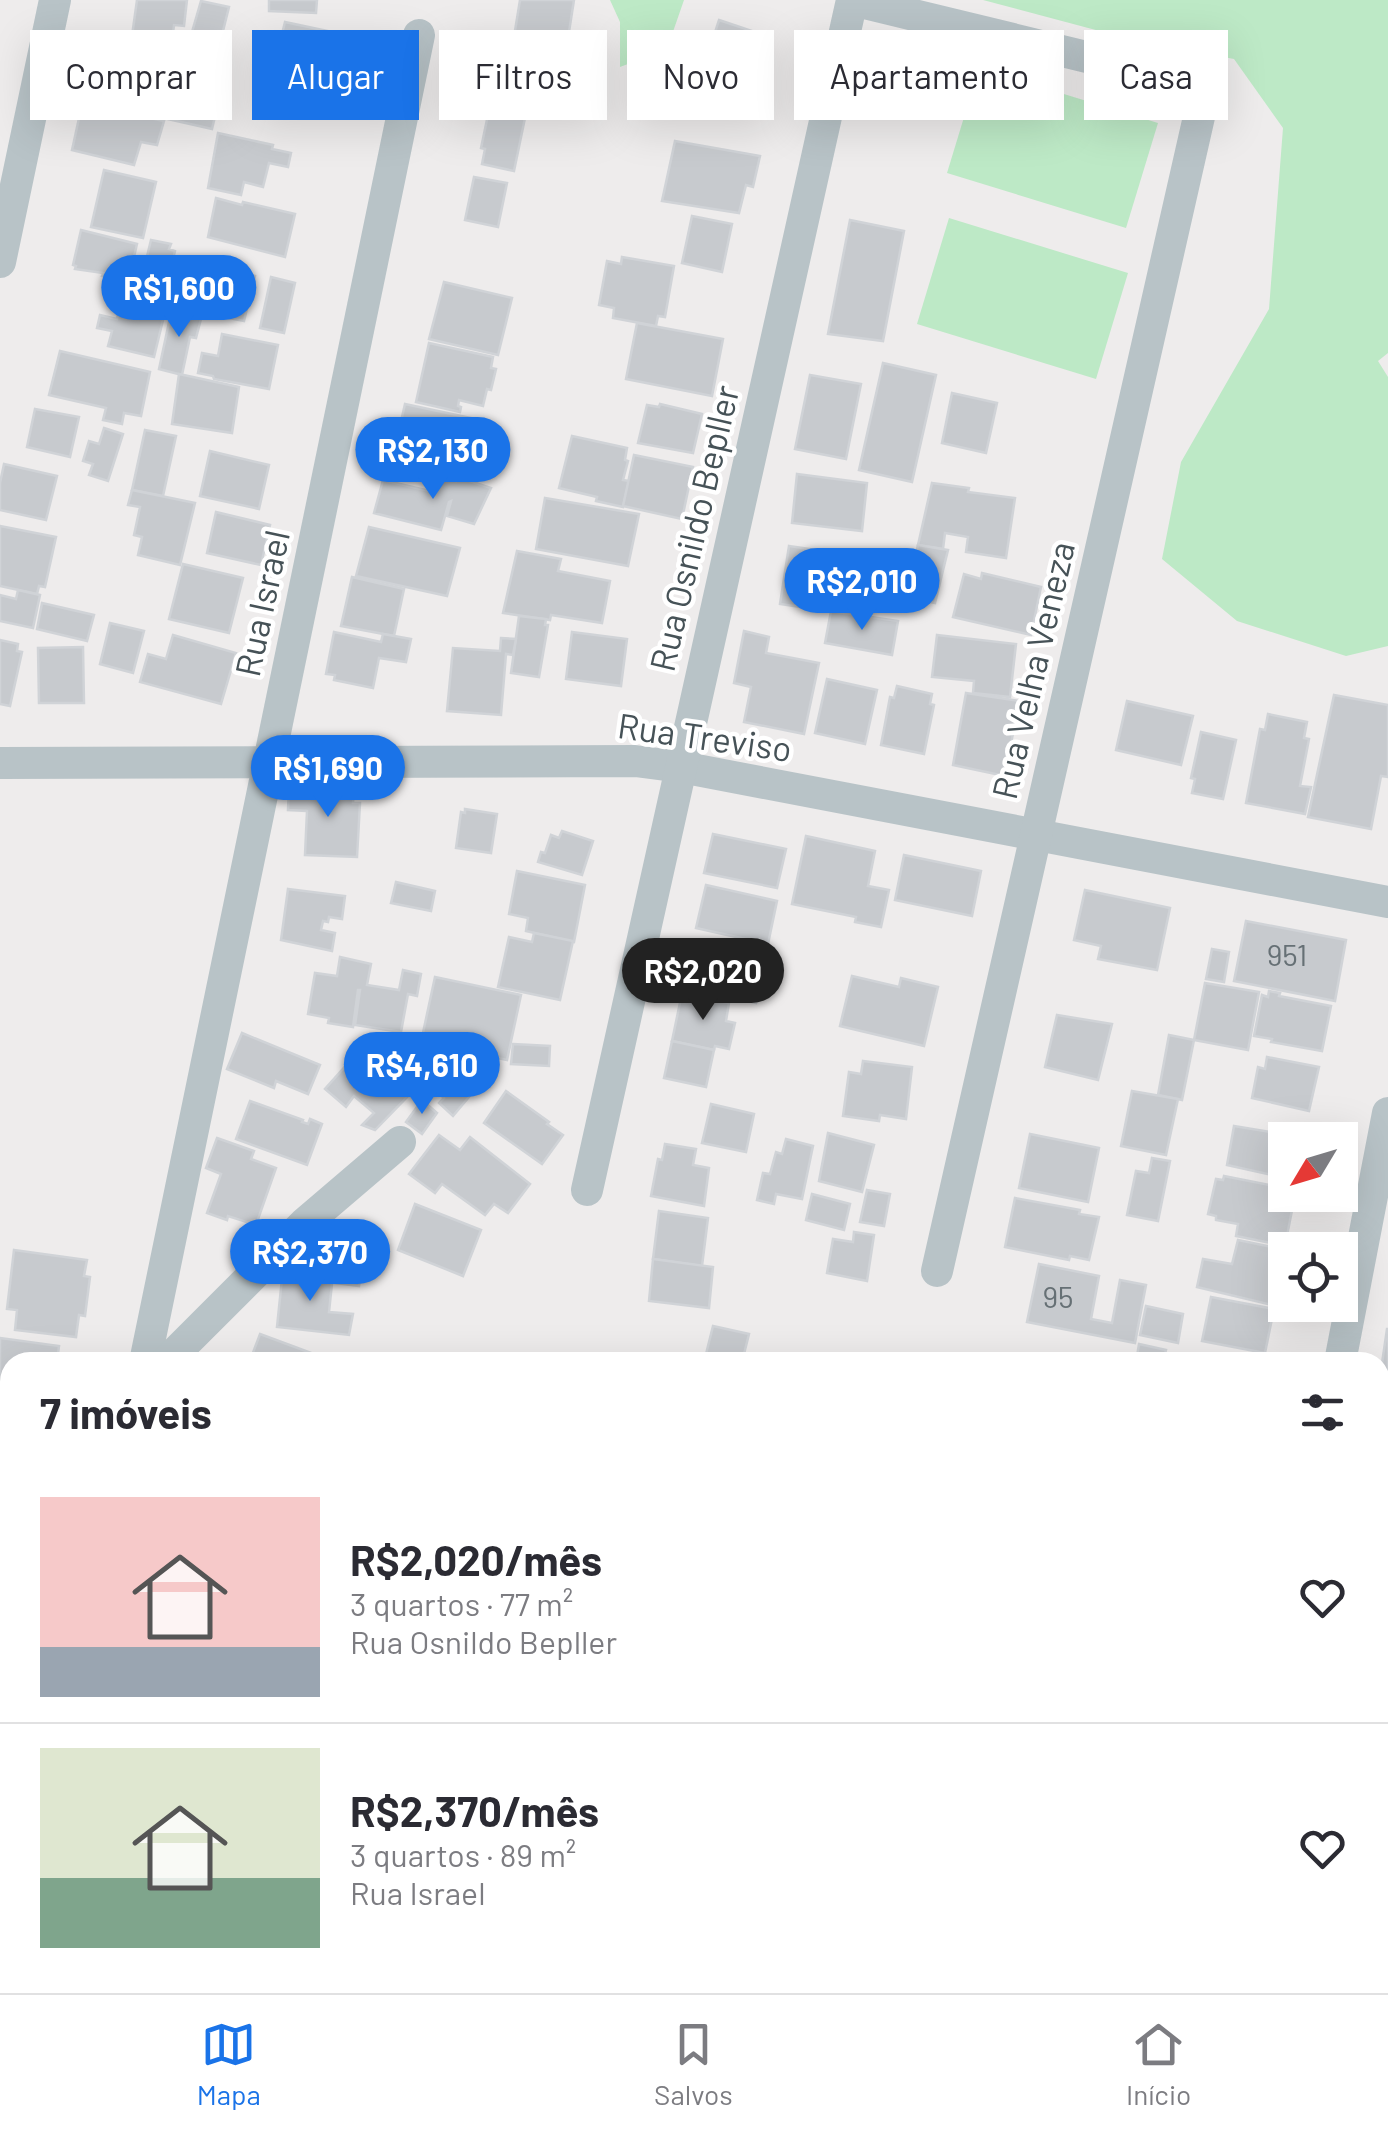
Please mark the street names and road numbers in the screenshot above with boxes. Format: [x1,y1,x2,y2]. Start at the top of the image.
street label: Rua Osnildo Bepller [640,381,746,675]
street label: Rua Israel [225,526,297,680]
street label: Rua Velha Veneza [982,537,1082,803]
street label: Rua Treviso [615,703,795,769]

